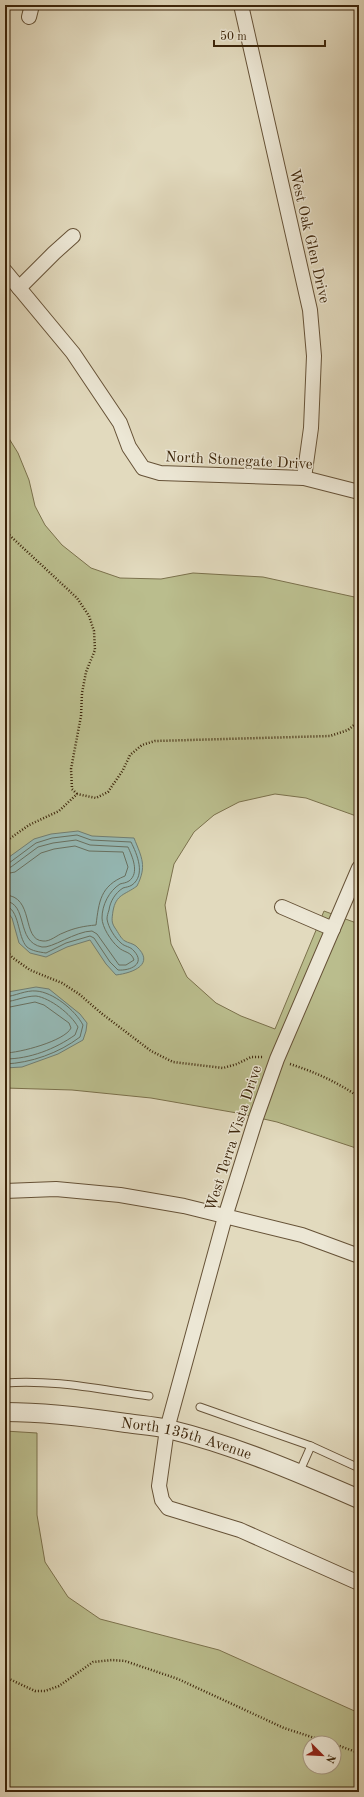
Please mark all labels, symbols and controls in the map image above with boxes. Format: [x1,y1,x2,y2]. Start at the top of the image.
scale bar [214,22,325,48]
text: 50 m [220,30,247,43]
street label: West Oak Glen Drive [286,168,331,305]
street label: North Stonegate Drive [165,450,313,473]
street label: West Terra Vista Drive [204,1064,265,1213]
street label: North 135th Avenue [120,1416,253,1463]
north arrow [302,1735,342,1775]
text: N [323,1752,336,1765]

